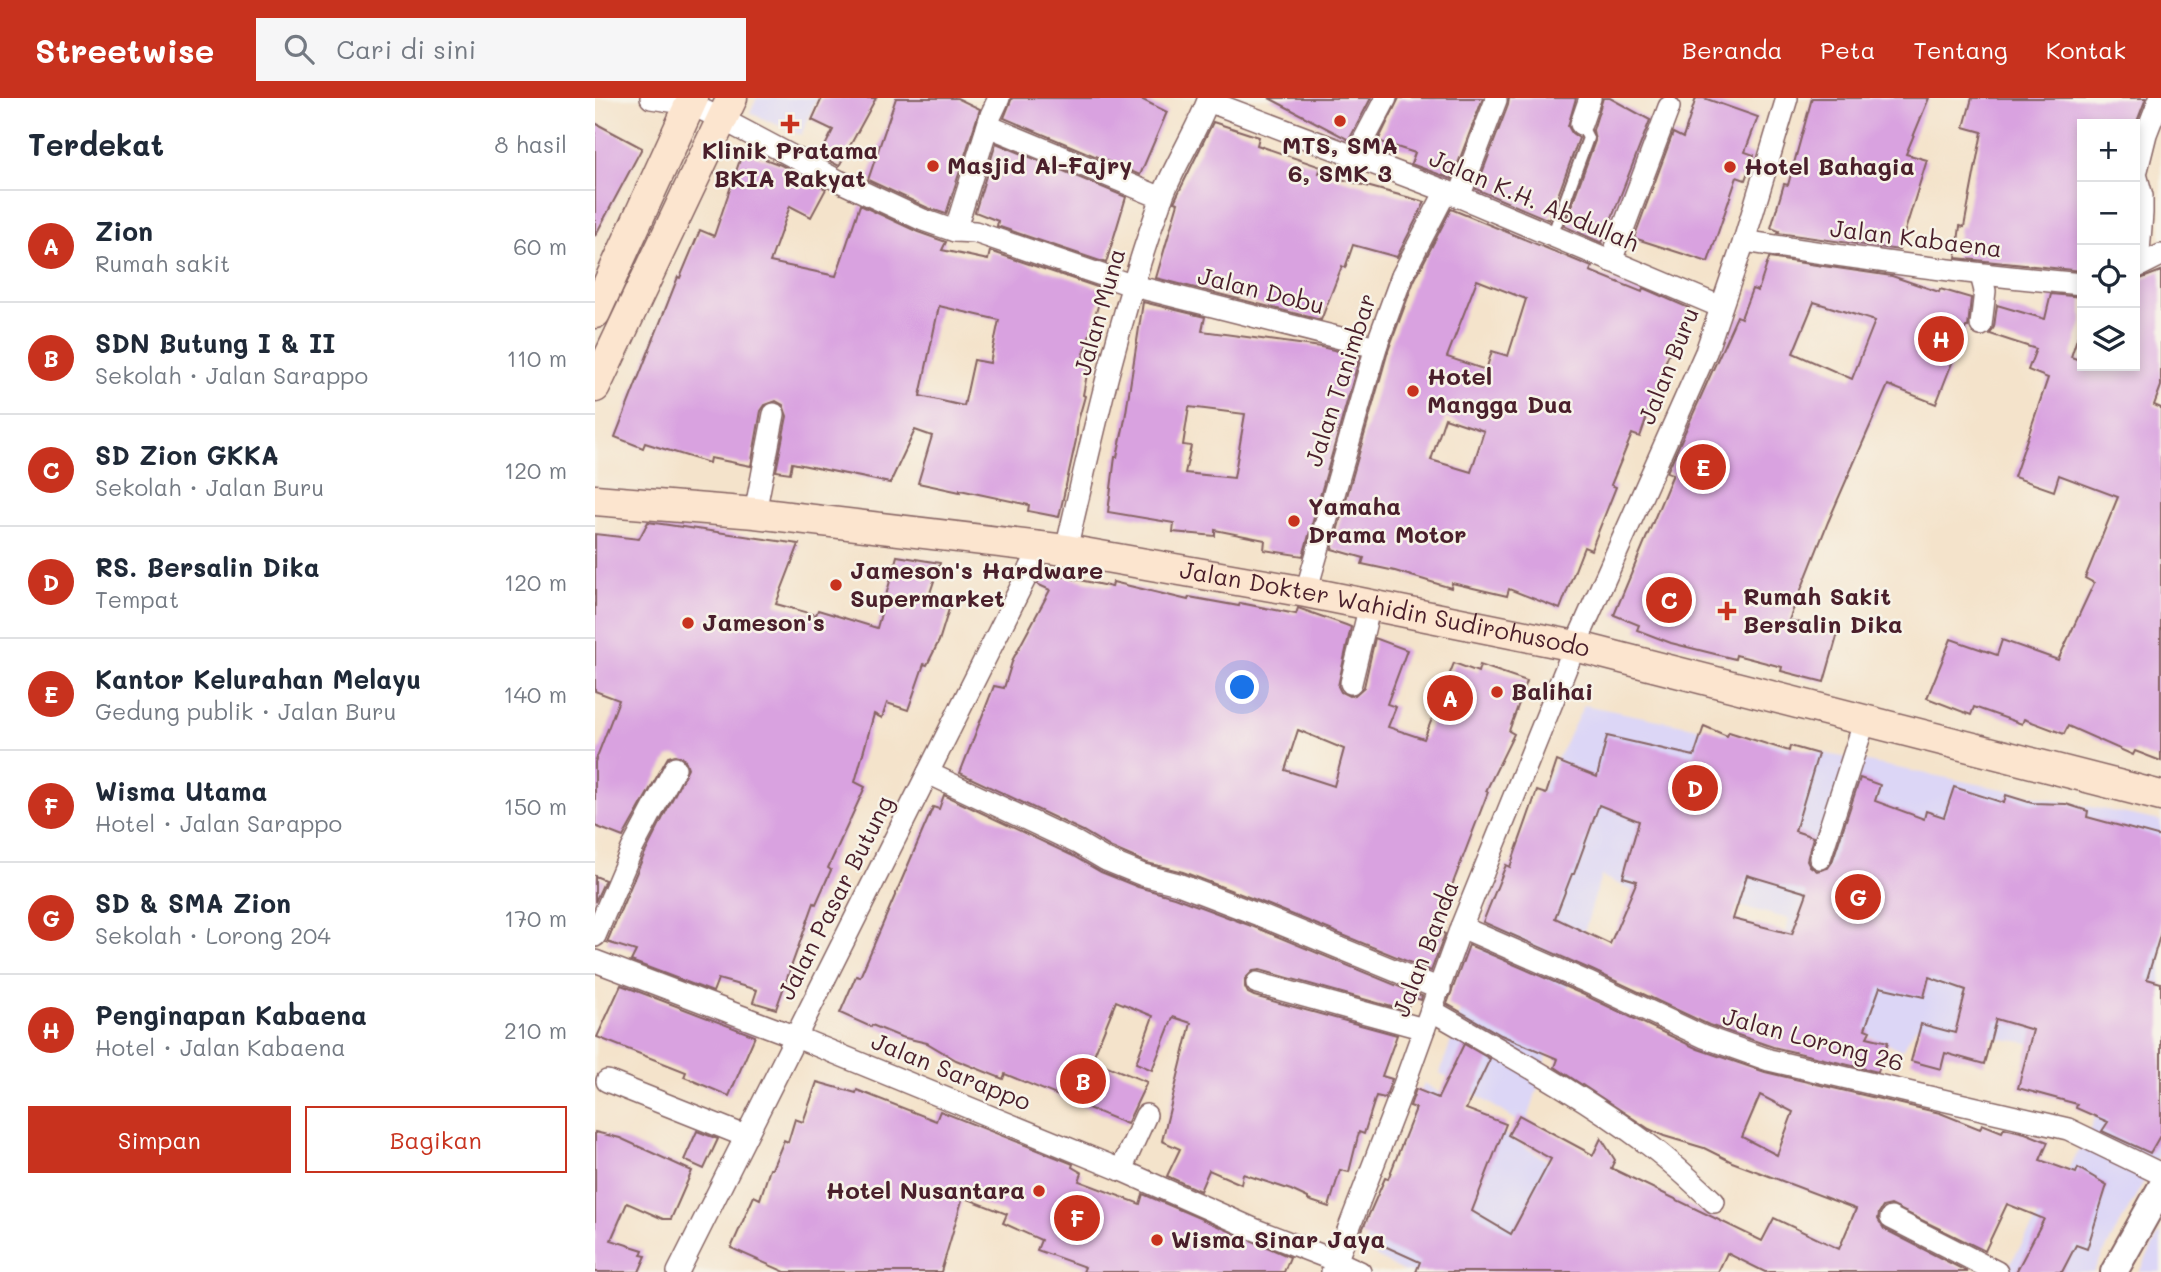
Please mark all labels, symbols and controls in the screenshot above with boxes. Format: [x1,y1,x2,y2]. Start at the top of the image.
search box [256,18,746,81]
text: Streetwise [35,28,214,71]
icon: search [280,30,318,68]
text: Cari di sini [336,32,476,66]
text: Beranda [1682,34,1782,65]
text: Peta [1820,34,1875,65]
text: Tentang [1913,34,2008,65]
text: Kontak [2046,34,2126,65]
marker: MTS, SMA 6, SMK 3 [1332,113,1348,129]
marker: Klinik Pratama BKIA Rakyat [780,114,800,134]
map controls [2077,119,2140,371]
button: + [2077,119,2140,182]
text: Terdekat [28,124,164,164]
text: 8 hasil [494,129,567,159]
place label: MTS, SMA 6, SMK 3 [1282,129,1398,188]
place label: Klinik Pratama BKIA Rakyat [702,134,878,193]
street label: Jalan K.H. Abdullah [1425,142,1644,258]
place label: Masjid Al-Fajry [947,149,1132,180]
place label: Hotel Bahagia [1744,150,1915,181]
marker: Masjid Al-Fajry [925,158,941,174]
marker: Hotel Bahagia [1722,159,1738,175]
button: − [2077,182,2140,245]
street label: Jalan Kabaena [1828,212,2004,263]
text: Zion [95,214,153,248]
text: A [43,231,59,261]
text: 60 m [513,231,567,261]
street label: Jalan Muna [1066,245,1131,379]
button: locate [2077,245,2140,308]
text: Rumah sakit [95,248,230,278]
street label: Jalan Dobu [1195,259,1328,320]
street label: Jalan Tanimbar [1297,289,1382,470]
street label: Jalan Buru [1630,302,1705,428]
button: layers [2077,308,2140,371]
pin: H [1918,313,1964,365]
text: SDN Butung I & II [95,326,336,360]
text: B [43,343,59,373]
text: 110 m [507,343,567,373]
text: Sekolah · Jalan Sarappo [95,360,368,390]
place label: Hotel Mangga Dua [1427,360,1573,419]
marker: Hotel Mangga Dua [1405,383,1421,399]
text: SD Zion GKKA [95,438,279,472]
pin: E [1680,441,1726,493]
text: C [42,455,60,485]
text: 120 m [504,455,567,485]
text: Sekolah · Jalan Buru [95,472,324,502]
place label: Yamaha Drama Motor [1308,490,1467,549]
marker: Yamaha Drama Motor [1286,513,1302,529]
text: RS. Bersalin Dika [95,550,320,584]
street label: Jalan Dokter Wahidin Sudirohusodo [1178,553,1593,663]
place label: Jameson's Hardware Supermarket [850,554,1103,613]
text: D [43,567,59,597]
text: 120 m [504,567,567,597]
pin: C [1646,574,1692,626]
marker: Jameson's Hardware Supermarket [828,577,844,593]
place label: Rumah Sakit Bersalin Dika [1743,580,1903,639]
text: Tempat [95,584,179,614]
marker: Rumah Sakit Bersalin Dika [1717,601,1737,621]
place label: Jameson's [702,606,825,637]
marker: Jameson's [680,615,696,631]
text: Kantor Kelurahan Melayu [95,662,421,696]
your location [1225,670,1259,704]
pin: A [1427,672,1473,724]
place label: Balihai [1511,675,1593,706]
text: E [44,679,58,709]
text: 140 m [503,679,567,709]
marker: Balihai [1489,684,1505,700]
text: Gedung publik · Jalan Buru [95,696,396,726]
pin: D [1672,762,1718,814]
text: Wisma Utama [95,774,267,808]
street label: Jalan Pasar Butung [770,790,900,1005]
text: F [44,791,58,821]
text: 150 m [503,791,567,821]
text: Hotel · Jalan Sarappo [95,808,342,838]
pin: G [1835,871,1881,923]
street label: Jalan Banda [1384,876,1465,1021]
text: SD & SMA Zion [95,886,291,920]
text: G [42,903,60,933]
text: 170 m [504,903,567,933]
text: Sekolah · Lorong 204 [95,920,331,950]
text: Penginapan Kabaena [95,998,367,1032]
street label: Jalan Lorong 26 [1720,1000,1907,1078]
text: H [42,1015,60,1045]
text: 210 m [504,1015,567,1045]
street label: Jalan Sarappo [867,1025,1036,1117]
text: Hotel · Jalan Kabaena [95,1032,346,1062]
pin: B [1060,1055,1106,1107]
button: Simpan [28,1106,291,1173]
button: Bagikan [305,1106,567,1173]
place label: Hotel Nusantara [826,1174,1025,1205]
marker: Hotel Nusantara [1031,1183,1047,1199]
pin: F [1054,1192,1100,1244]
place label: Wisma Sinar Jaya [1171,1223,1385,1254]
marker: Wisma Sinar Jaya [1149,1232,1165,1248]

